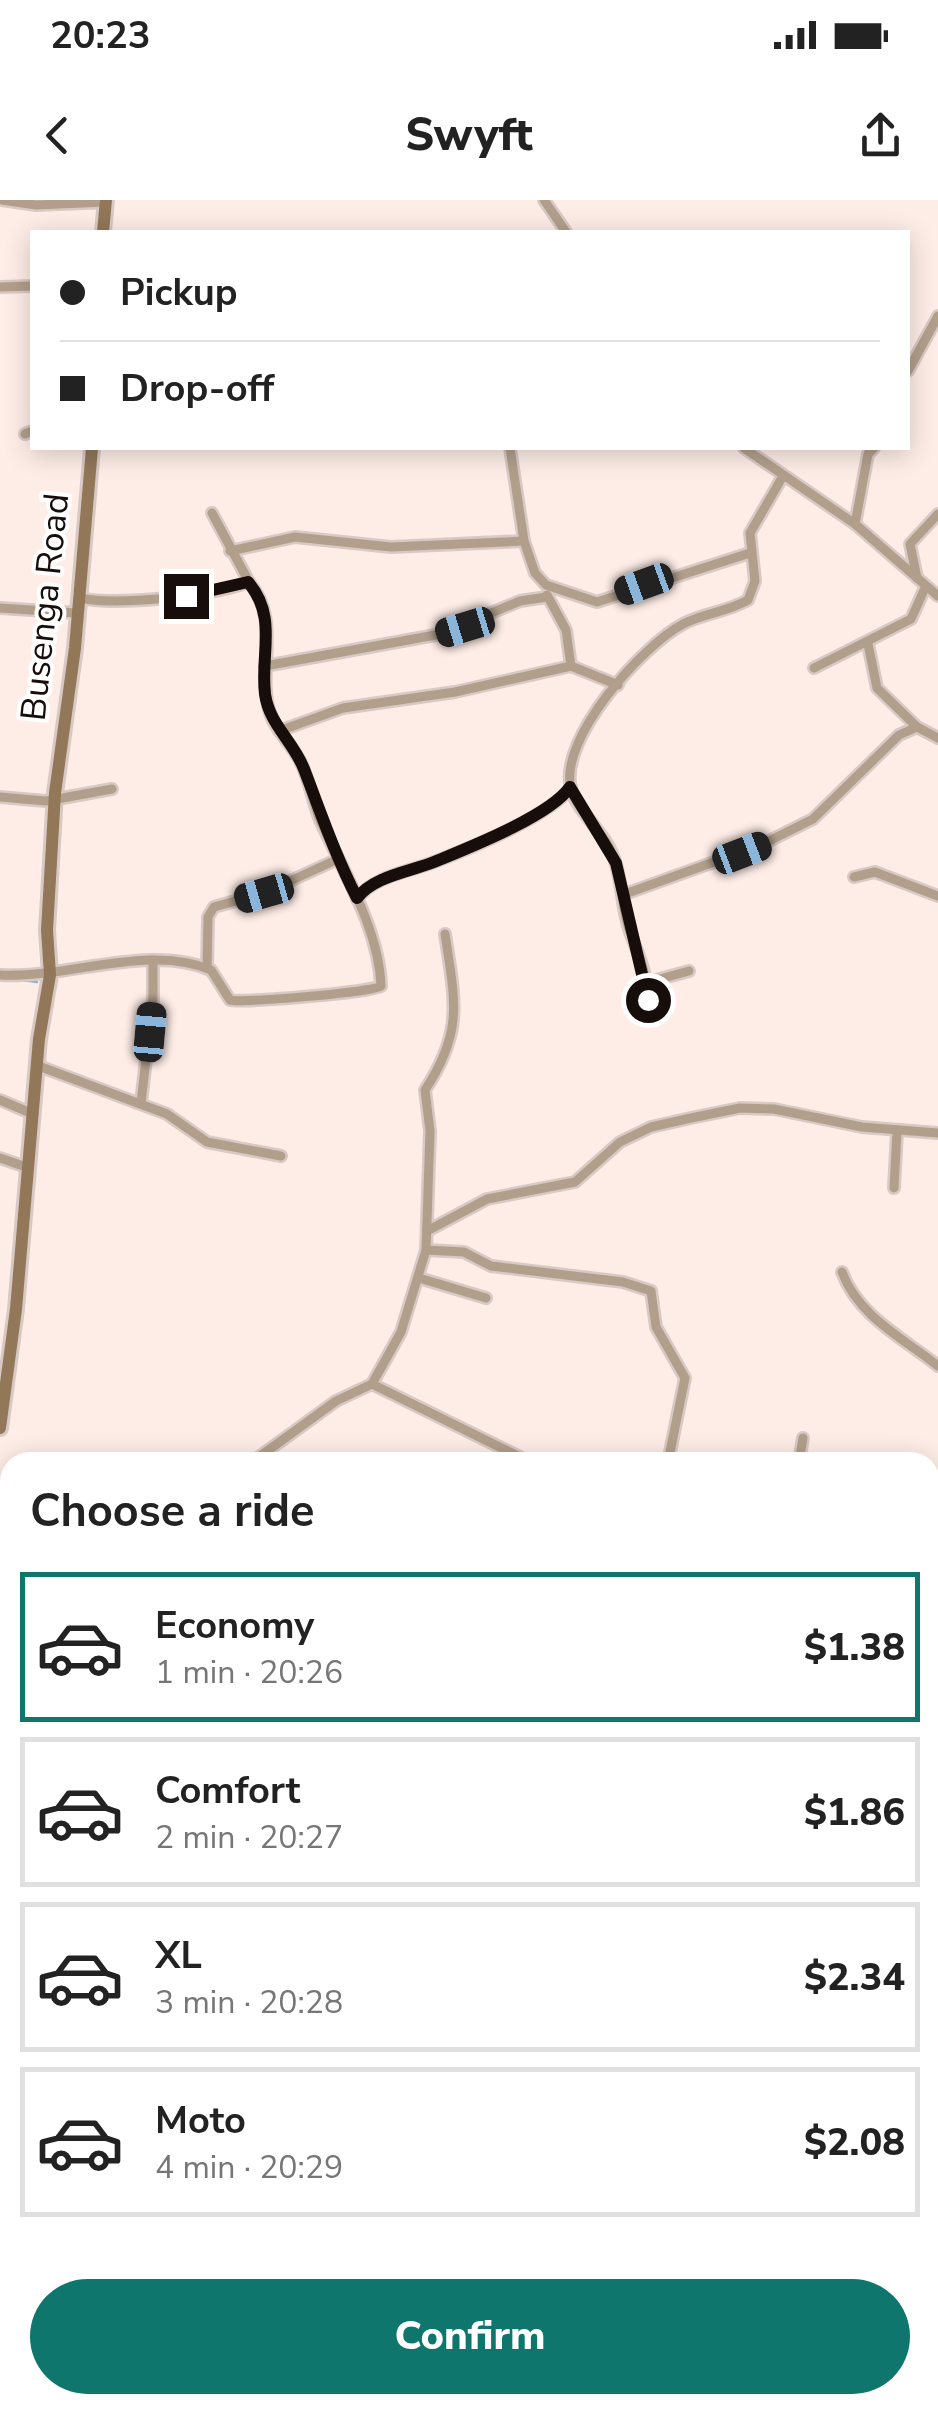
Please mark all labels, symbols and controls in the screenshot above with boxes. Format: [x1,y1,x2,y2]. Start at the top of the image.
text: 20:23 [50,10,151,61]
text: Swyft [405,105,533,166]
icon: back [30,108,85,163]
icon: share [853,108,908,163]
text: Pickup [120,267,238,318]
text: Drop-off [120,363,274,414]
street label: Busenga Road [10,491,80,723]
car [611,560,677,608]
route end [164,574,209,619]
car [432,604,498,650]
car [709,828,775,878]
car [231,870,297,916]
route start [626,978,671,1023]
car [132,1001,168,1063]
text: Choose a ride [30,1481,315,1542]
text: Economy [155,1600,314,1651]
icon: car [35,1602,125,1692]
text: $1.38 [804,1622,905,1673]
text: 1 min · 20:26 [155,1651,343,1694]
text: Comfort [155,1765,300,1816]
icon: car [35,1767,125,1857]
text: $1.86 [804,1787,905,1838]
text: 2 min · 20:27 [155,1816,343,1859]
text: XL [155,1930,202,1981]
icon: car [35,1932,125,2022]
text: $2.34 [804,1952,905,2003]
text: 3 min · 20:28 [155,1981,343,2024]
text: Moto [155,2095,246,2146]
icon: car [35,2097,125,2187]
text: $2.08 [804,2117,905,2168]
text: 4 min · 20:29 [155,2146,343,2189]
button: Confirm [30,2279,910,2394]

